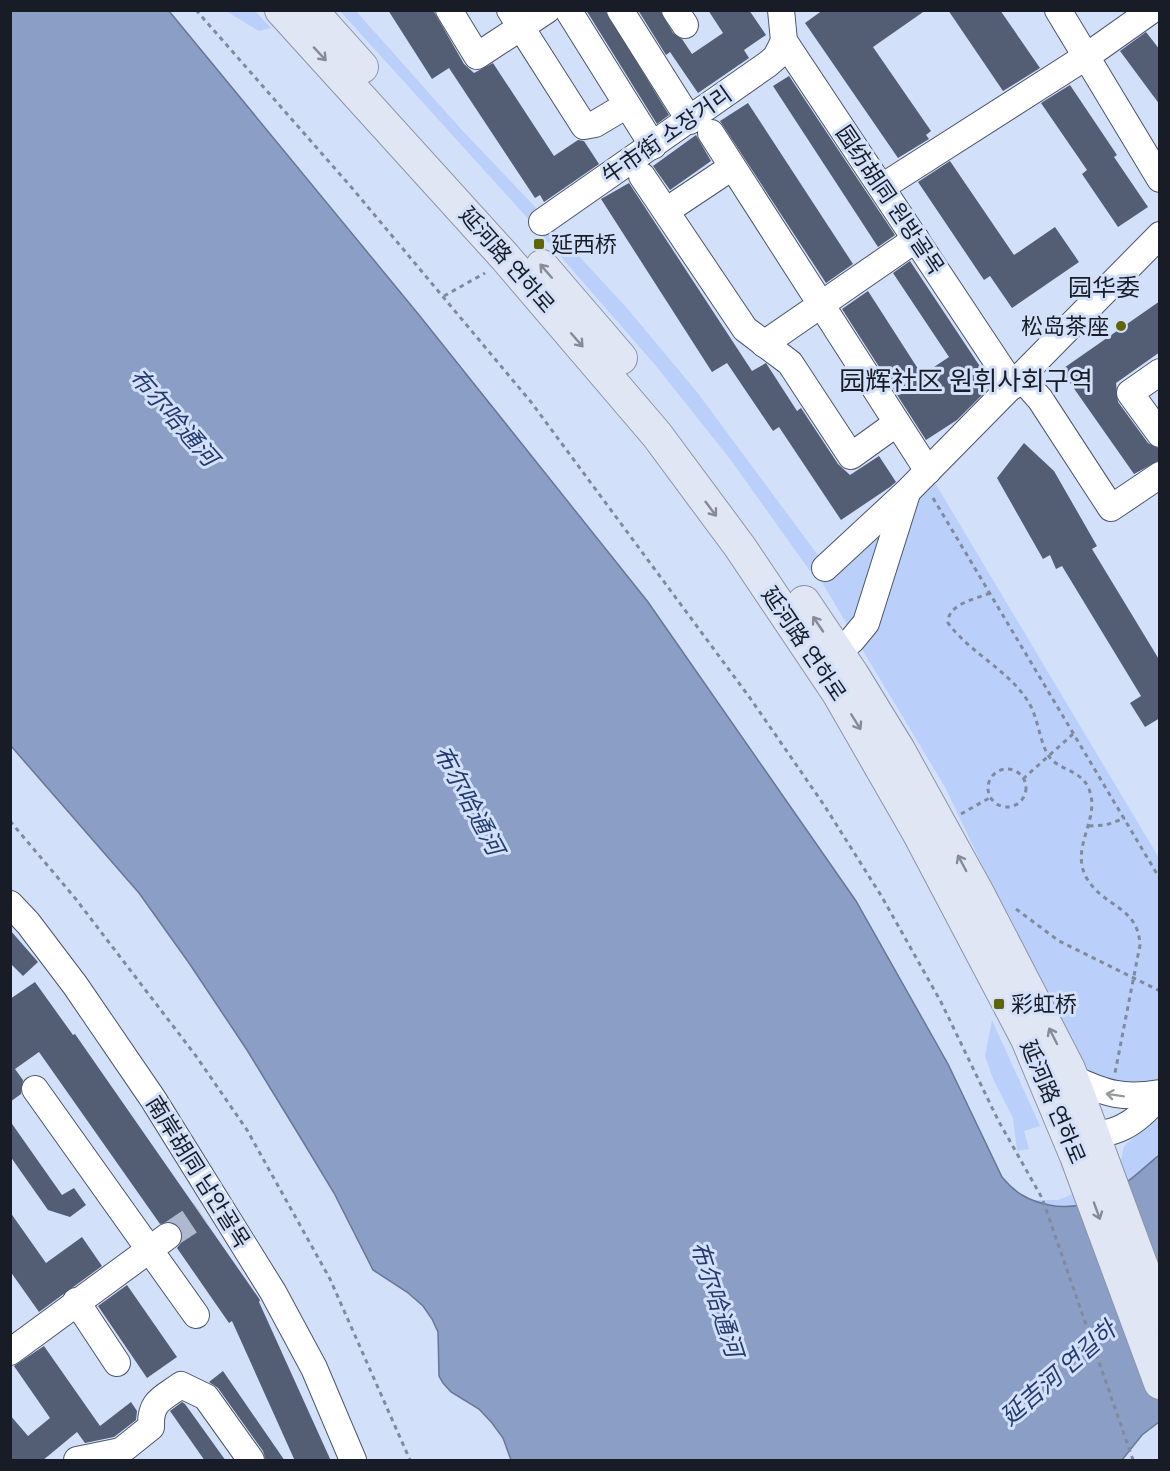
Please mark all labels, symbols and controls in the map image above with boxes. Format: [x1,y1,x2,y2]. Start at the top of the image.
one-way arrow [313,46,328,61]
street label: 牛市街 소장거리 [597,80,737,190]
street label: 园纺胡同 원방골목 [830,120,950,280]
street label: 延河路 연하로 [454,201,560,319]
place label: 延西桥 [551,231,617,258]
marker: 延西桥 [532,237,546,251]
one-way arrow [539,263,553,279]
district label: 园华委 [1068,273,1140,302]
place label: 松岛茶座 [1021,313,1109,340]
marker: 松岛茶座 [1114,319,1128,333]
one-way arrow [570,332,584,347]
water label: 布尔哈通河 [124,362,227,475]
district label: 园辉社区 원휘사회구역 [839,365,1093,397]
one-way arrow [705,500,717,516]
street label: 延河路 연하로 [756,582,852,706]
one-way arrow [812,616,824,633]
one-way arrow [850,713,862,730]
water label: 布尔哈通河 [428,740,512,863]
one-way arrow [956,855,968,872]
place label: 彩虹桥 [1011,991,1077,1018]
marker: 彩虹桥 [992,997,1006,1011]
one-way arrow [1046,1027,1058,1045]
street label: 延河路 연하로 [1015,1036,1091,1168]
one-way arrow [1106,1089,1126,1100]
street label: 南岸胡同 남안골목 [140,1091,256,1253]
one-way arrow [1092,1201,1103,1220]
water label: 布尔哈通河 [685,1237,751,1364]
water label: 延吉河 연길하 [994,1313,1124,1431]

